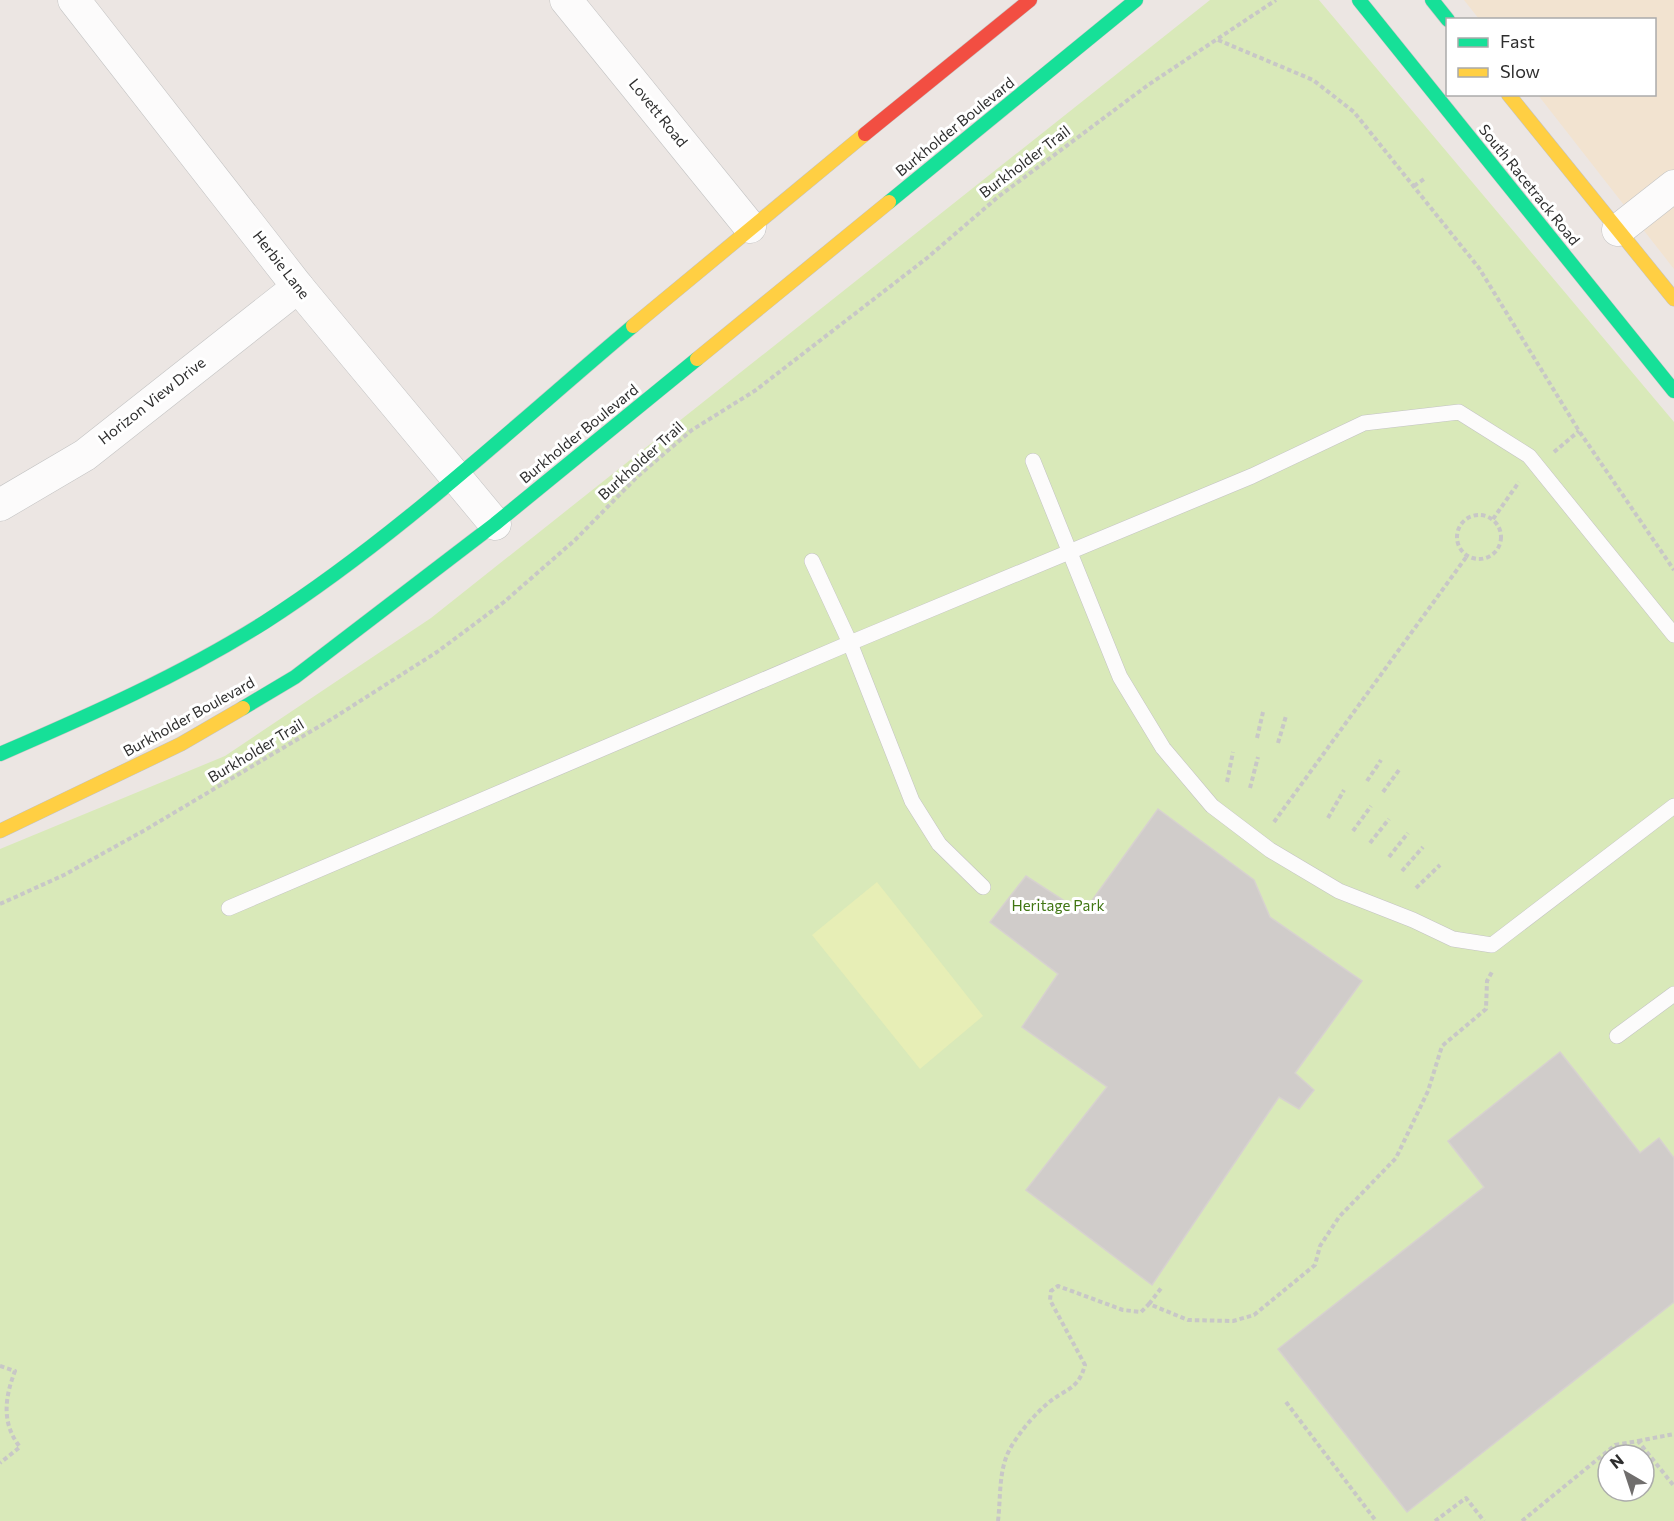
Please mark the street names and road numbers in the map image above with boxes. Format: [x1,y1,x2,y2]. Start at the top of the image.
street label: Burkholder Boulevard [891,73,1017,180]
street label: Lovett Road [626,75,692,150]
street label: South Racetrack Road [1476,120,1584,248]
street label: Burkholder Trail [976,121,1073,201]
street label: Herbie Lane [250,227,314,302]
street label: Horizon View Drive [94,353,209,448]
street label: Burkholder Boulevard [515,380,641,487]
street label: Burkholder Trail [594,417,687,503]
street label: Burkholder Boulevard [120,673,257,760]
street label: Burkholder Trail [204,714,307,786]

